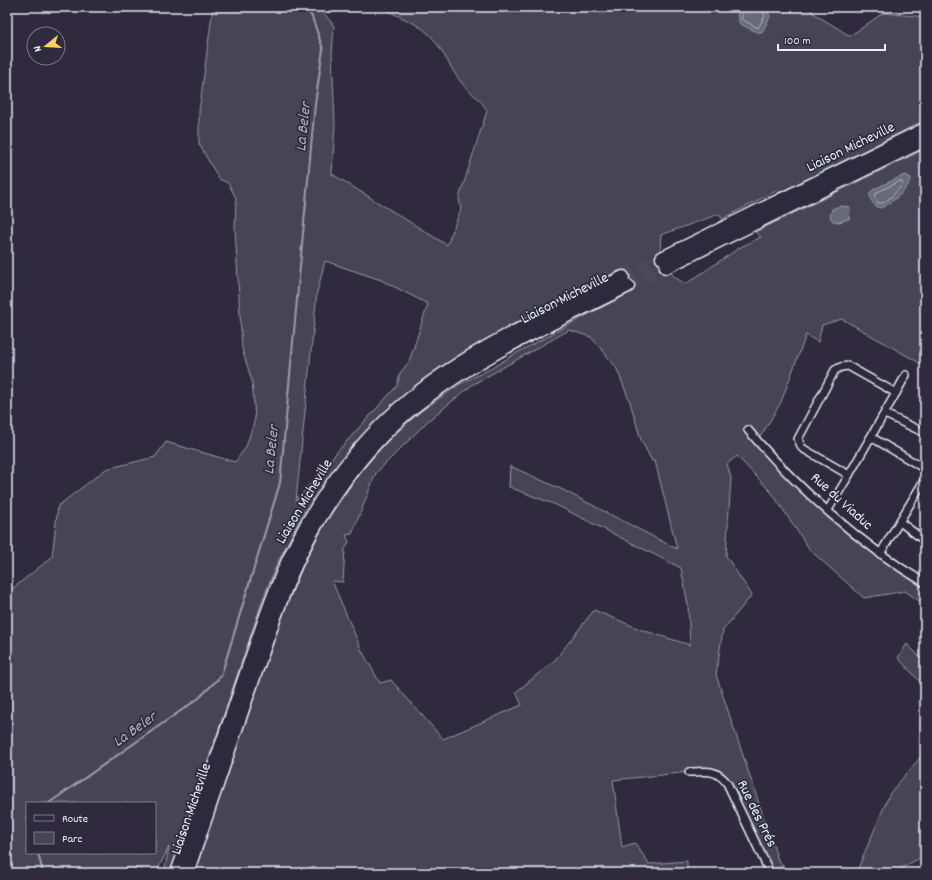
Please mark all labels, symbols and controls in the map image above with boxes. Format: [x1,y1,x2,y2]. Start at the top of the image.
north arrow [26,26,66,66]
scale bar [778,26,885,52]
text: 100 m [784,33,811,50]
text: N [30,43,47,54]
water label: La Beler [290,99,318,153]
street label: Liaison Micheville [803,117,899,179]
street label: Liaison Micheville [517,267,613,331]
water label: La Beler [258,422,286,476]
street label: Liaison Micheville [271,455,339,549]
street label: Rue du Viaduc [805,468,877,536]
water label: La Beler [108,705,163,754]
street label: Liaison Micheville [166,760,218,858]
street label: Rue des Prés [730,777,782,851]
legend [26,802,156,854]
text: Route [62,811,88,828]
text: Parc [62,831,83,848]

